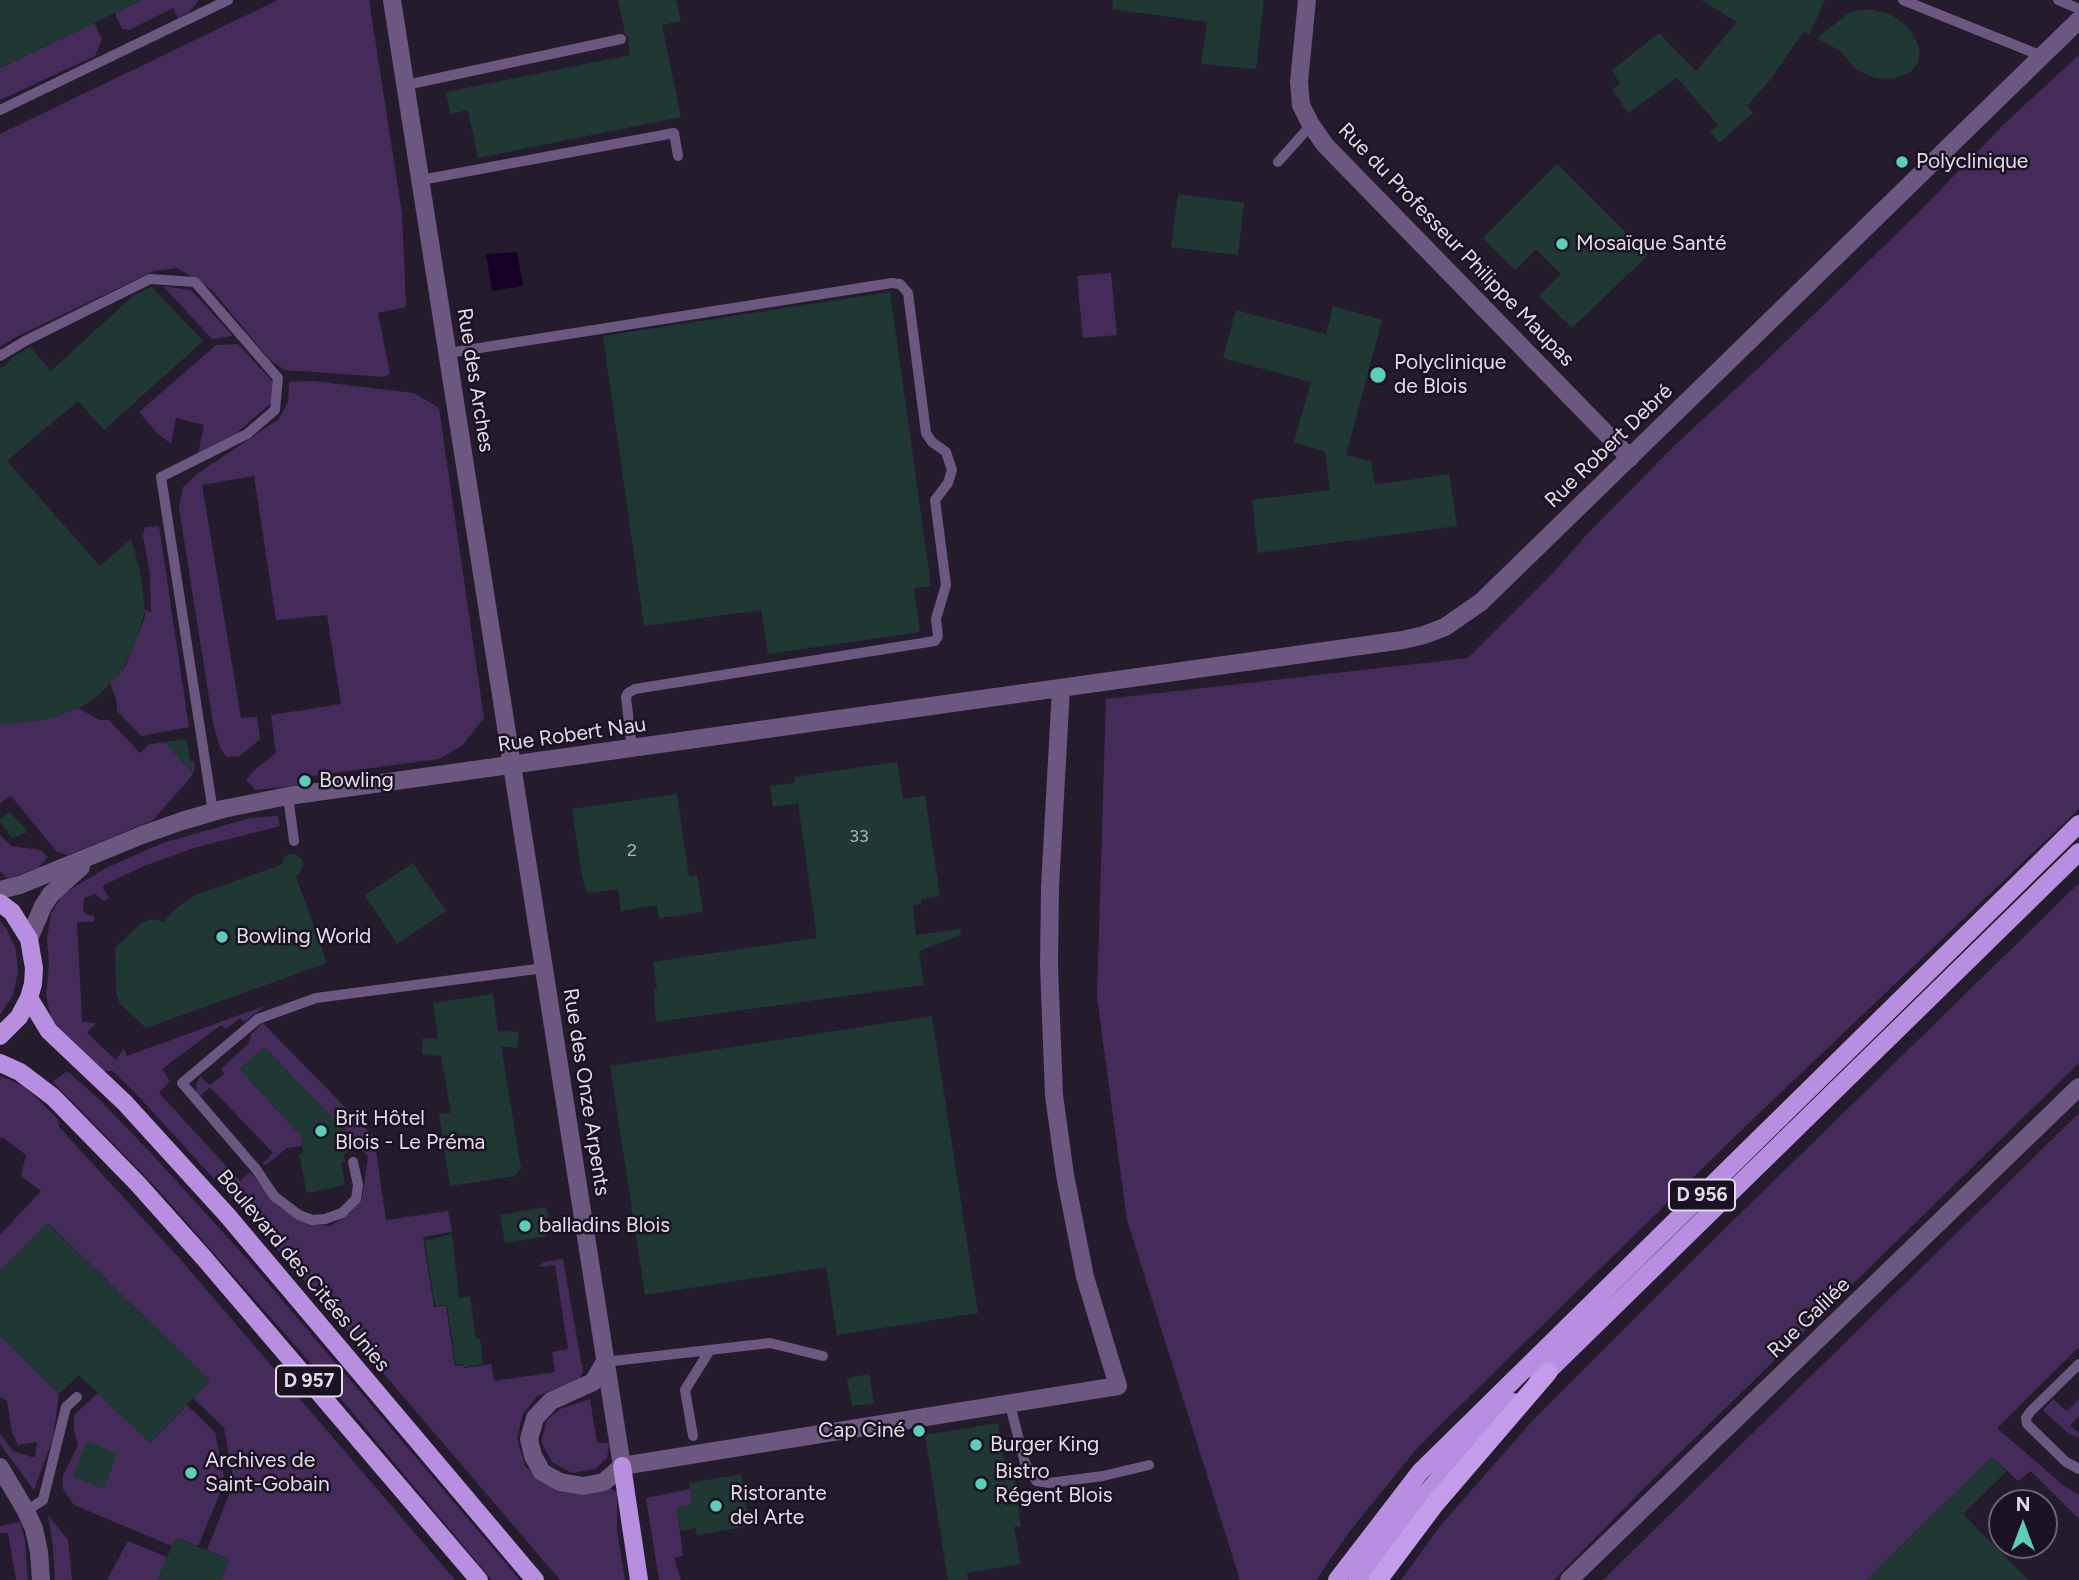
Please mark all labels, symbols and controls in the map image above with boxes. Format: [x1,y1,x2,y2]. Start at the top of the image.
street label: Rue du Professeur Philippe Maupas [1333,118,1579,372]
place label: Polyclinique [1916,149,2028,175]
marker: Polyclinique [1894,154,1910,170]
place label: Mosaïque Santé [1576,231,1727,257]
marker: Mosaïque Santé [1554,236,1570,252]
street label: Rue des Arches [451,306,499,454]
place label: Polyclinique de Blois [1394,350,1506,400]
marker: Polyclinique de Blois [1368,365,1388,385]
street label: Rue Robert Debré [1540,379,1678,513]
street label: Rue Robert Nau [496,712,648,758]
place label: Bowling [319,768,394,794]
marker: Bowling [297,773,313,789]
house number: 33 [849,826,869,848]
house number: 2 [627,840,637,862]
place label: Bowling World [236,924,371,950]
marker: Bowling World [214,929,230,945]
street label: Rue des Onze Arpents [557,986,615,1198]
place label: Brit Hôtel Blois - Le Préma [335,1106,485,1156]
marker: Brit Hôtel Blois - Le Préma [313,1123,329,1139]
street label: Boulevard des Citées Unies [211,1165,395,1377]
road number: D 956 [1669,1180,1735,1210]
place label: balladins Blois [539,1213,670,1239]
marker: balladins Blois [517,1218,533,1234]
street label: Rue Galilée [1762,1272,1856,1364]
road number: D 957 [276,1366,342,1396]
place label: Cap Ciné [818,1418,905,1444]
marker: Cap Ciné [911,1423,927,1439]
place label: Burger King [990,1432,1099,1458]
marker: Burger King [968,1437,984,1453]
place label: Archives de Saint-Gobain [205,1448,330,1498]
place label: Bistro Régent Blois [995,1459,1113,1509]
marker: Archives de Saint-Gobain [183,1465,199,1481]
marker: Bistro Régent Blois [973,1476,989,1492]
place label: Ristorante del Arte [730,1481,827,1531]
north arrow [1988,1489,2058,1559]
text: N [2016,1493,2030,1516]
marker: Ristorante del Arte [708,1498,724,1514]

